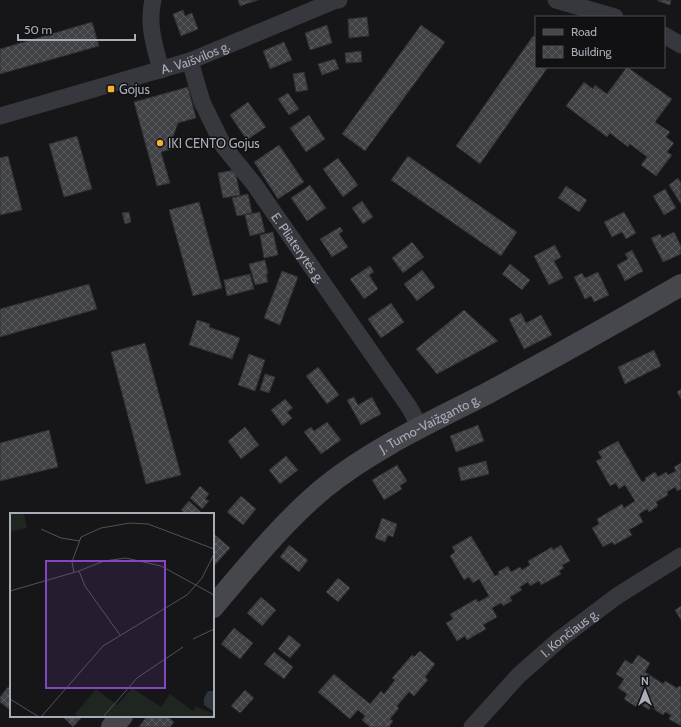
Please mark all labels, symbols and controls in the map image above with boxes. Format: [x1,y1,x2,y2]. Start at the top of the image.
scale bar [18,16,135,42]
legend [535,16,665,68]
text: 50 m [24,22,52,37]
text: Road [571,24,597,39]
street label: A. Vaišvilos g. [159,37,232,77]
text: Building [571,44,613,59]
place label: Gojus [119,81,150,98]
marker: Gojus [106,84,116,94]
place label: IKI CENTO Gojus [168,135,260,152]
marker: IKI CENTO Gojus [155,138,165,148]
street label: E. Pliaterytės g. [268,209,329,286]
street label: J. Tumo-Vaižganto g. [375,390,483,457]
inset map [10,513,214,717]
street label: I. Končiaus g. [537,605,602,660]
north arrow [625,671,665,711]
text: N [641,674,649,688]

